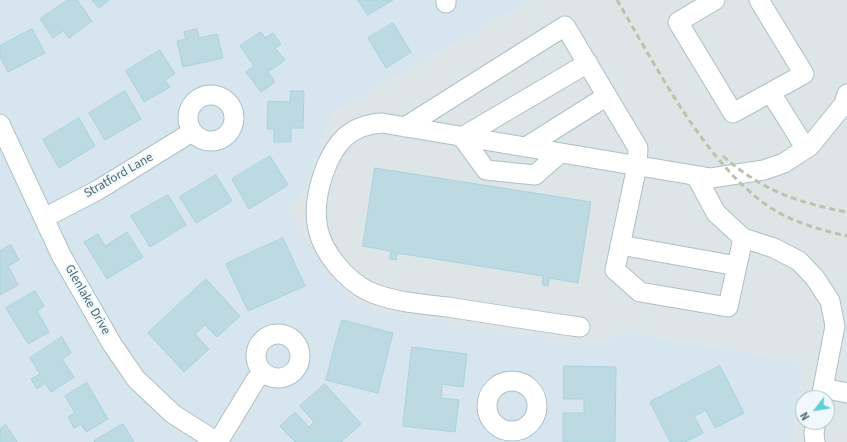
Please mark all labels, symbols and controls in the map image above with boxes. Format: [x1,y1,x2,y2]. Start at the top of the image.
street label: Stratford Lane [82,150,156,202]
street label: Glenlake Drive [61,262,113,338]
north arrow [795,390,835,430]
text: N [797,409,813,423]

